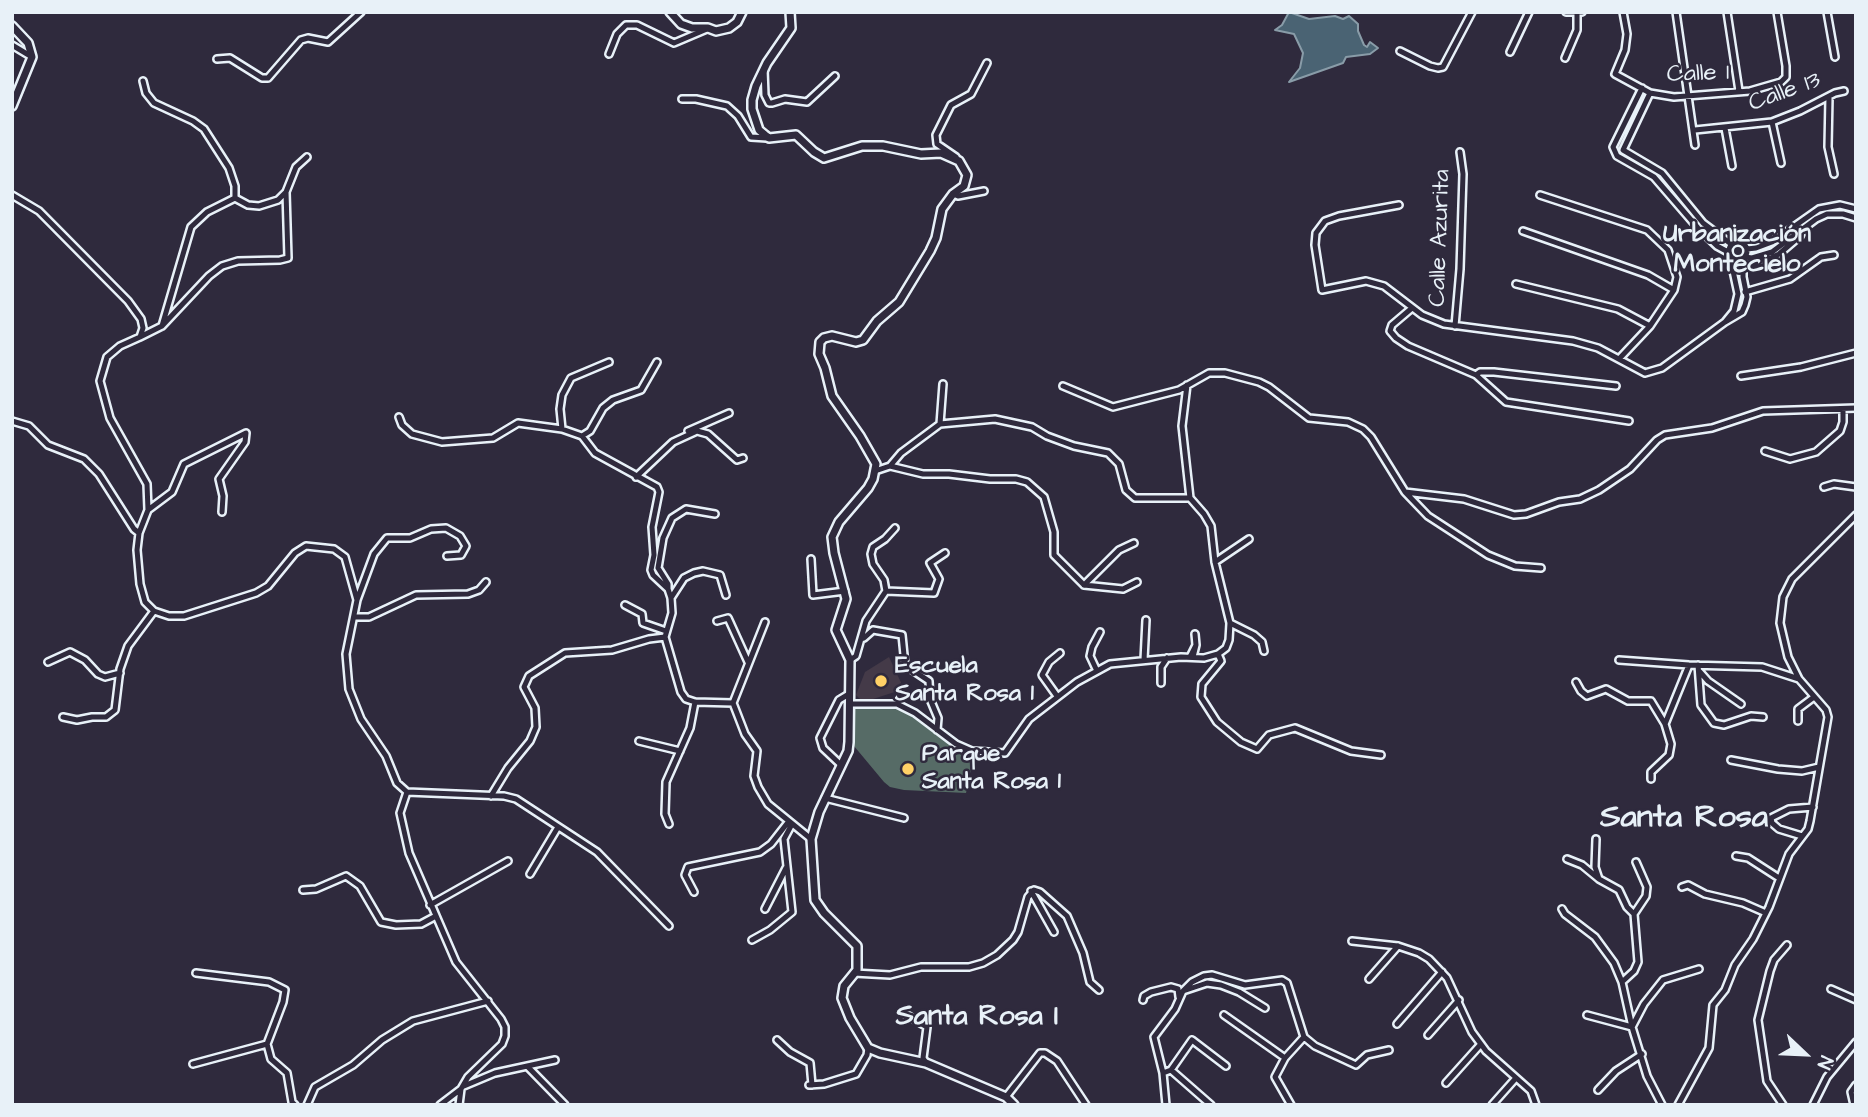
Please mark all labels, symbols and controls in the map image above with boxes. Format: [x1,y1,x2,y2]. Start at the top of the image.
street label: Calle 1 [1666,60,1730,90]
street label: Calle 13 [1745,67,1825,119]
street label: Calle Azurita [1424,169,1458,307]
district label: Urbanización Montecielo [1663,220,1811,282]
place label: Escuela Santa Rosa 1 [895,653,1034,709]
marker: Escuela Santa Rosa 1 [873,673,889,689]
place label: Parque Santa Rosa 1 [922,741,1061,797]
marker: Parque Santa Rosa 1 [900,761,916,777]
district label: Santa Rosa [1600,800,1768,838]
district label: Santa Rosa I [896,1001,1058,1035]
north arrow [1770,1019,1840,1089]
text: N [1810,1052,1840,1073]

